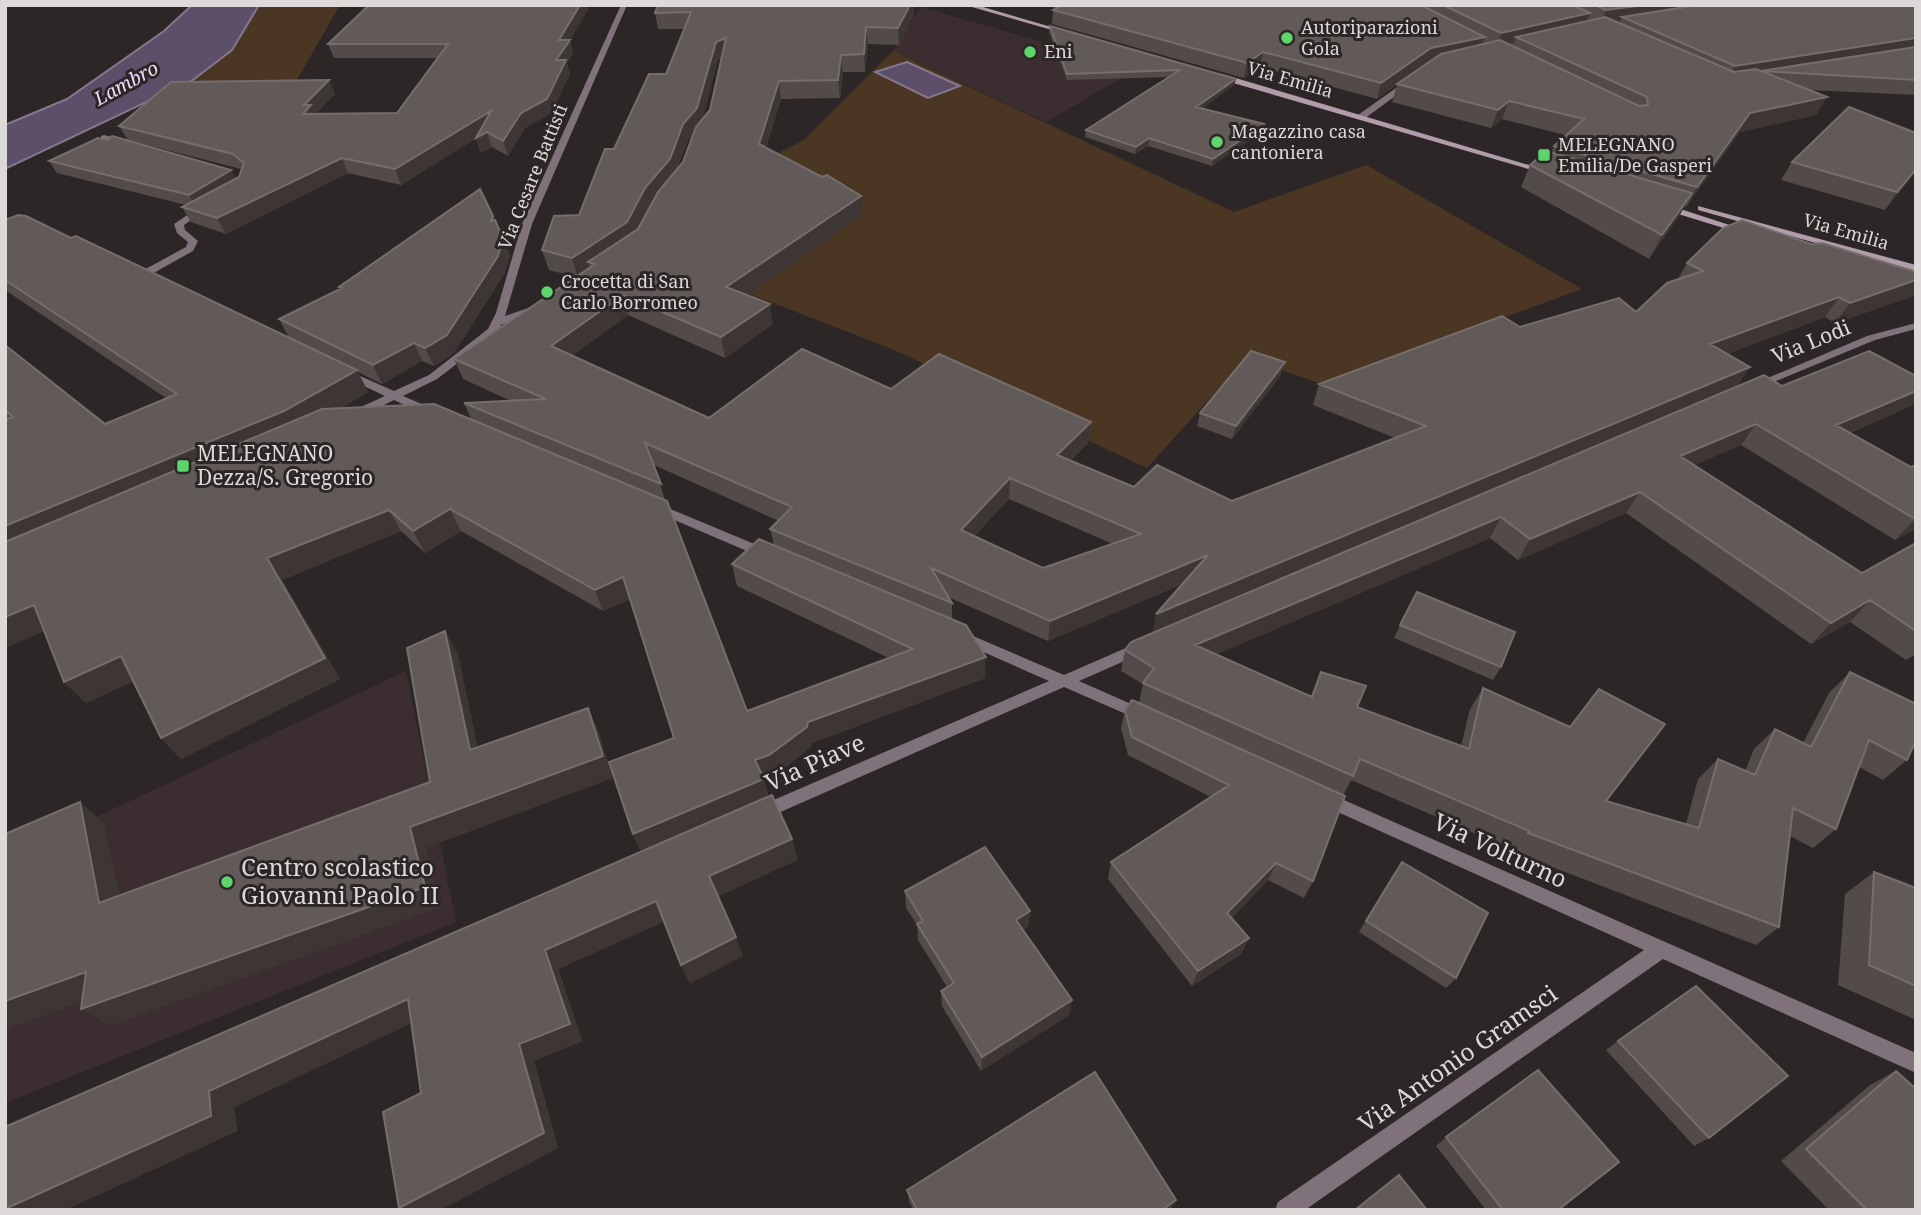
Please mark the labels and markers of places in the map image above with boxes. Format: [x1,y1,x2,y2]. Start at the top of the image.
place label: Autoriparazioni Gola [1301,15,1438,60]
marker: Autoriparazioni Gola [1279,30,1295,46]
place label: Eni [1044,39,1073,63]
marker: Eni [1022,44,1038,60]
place label: Magazzino casa cantoniera [1231,119,1366,164]
place label: MELEGNANO Emilia/De Gasperi [1558,132,1712,177]
marker: Magazzino casa cantoniera [1209,134,1225,150]
marker: MELEGNANO Emilia/De Gasperi [1536,147,1552,163]
place label: Crocetta di San Carlo Borromeo [561,269,698,314]
marker: Crocetta di San Carlo Borromeo [539,284,555,300]
place label: MELEGNANO Dezza/S. Gregorio [197,439,373,491]
marker: MELEGNANO Dezza/S. Gregorio [175,458,191,474]
place label: Centro scolastico Giovanni Paolo II [241,850,439,911]
marker: Centro scolastico Giovanni Paolo II [219,874,235,890]

